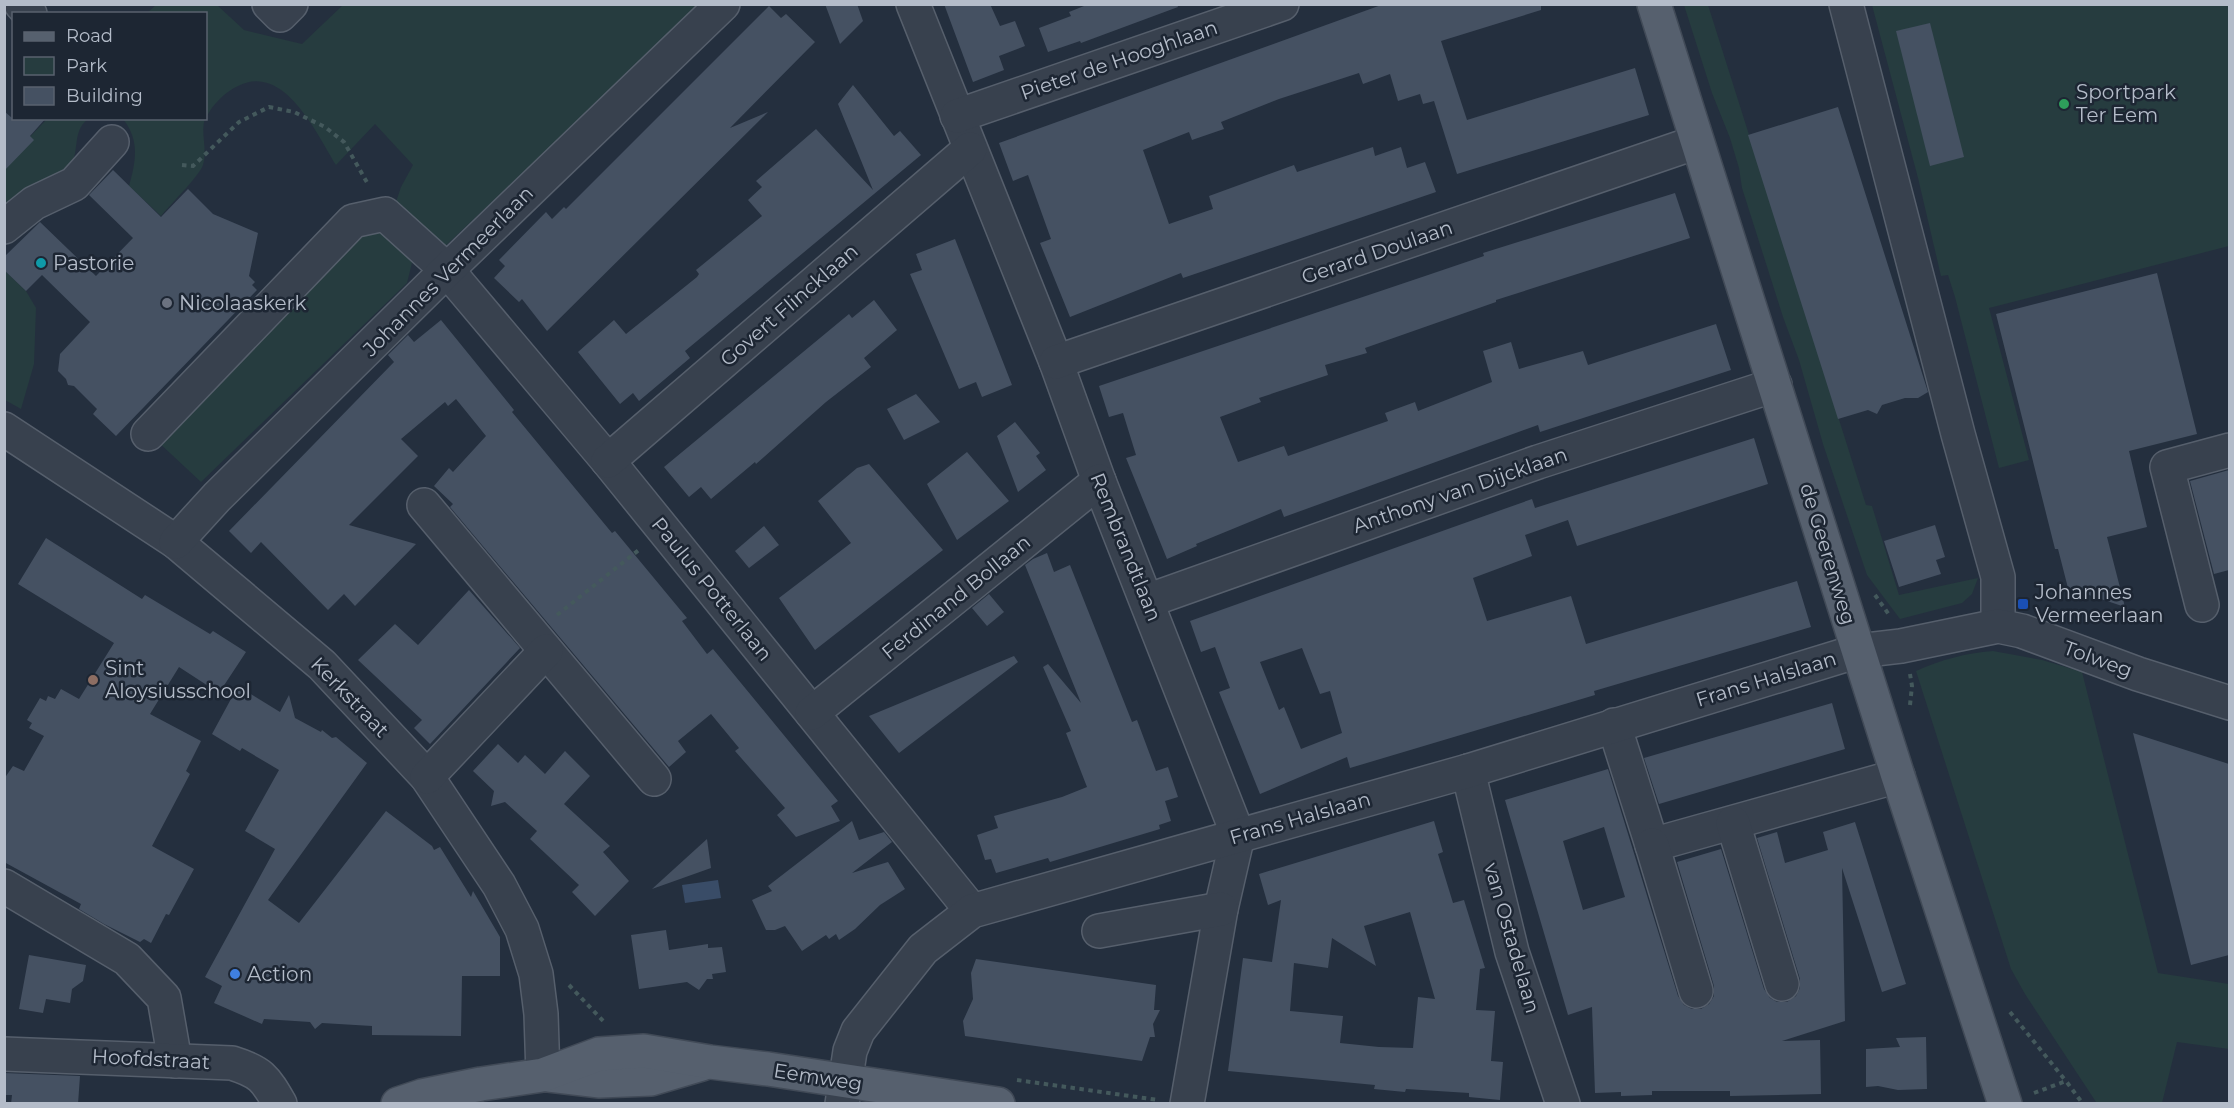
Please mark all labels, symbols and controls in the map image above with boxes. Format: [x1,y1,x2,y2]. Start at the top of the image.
legend [12,12,207,120]
street label: Pieter de Hooghlaan [1017,15,1221,105]
text: Road [66,25,113,47]
text: Park [66,55,107,77]
place label: Sportpark Ter Eem [2076,80,2176,127]
text: Building [66,85,143,107]
marker: Sportpark Ter Eem [2057,97,2071,111]
street label: Johannes Vermeerlaan [357,181,538,362]
street label: Gerard Doulaan [1298,215,1456,289]
street label: Govert Flincklaan [715,239,863,371]
place label: Pastorie [53,251,134,275]
marker: Pastorie [34,256,48,270]
place label: Nicolaaskerk [179,291,306,315]
marker: Nicolaaskerk [160,296,174,310]
street label: Anthony van Dijcklaan [1350,442,1570,538]
street label: Rembrandtlaan [1085,469,1167,625]
street label: de Geerenweg [1795,480,1861,628]
street label: Paulus Potterlaan [647,512,777,666]
street label: Ferdinand Bollaan [877,530,1035,664]
place label: Johannes Vermeerlaan [2034,580,2164,627]
marker: Johannes Vermeerlaan [2016,597,2030,611]
street label: Tolweg [2060,636,2136,682]
street label: Frans Halslaan [1693,646,1839,712]
street label: Kerkstraat [306,652,394,742]
place label: Sint Aloysiusschool [105,656,251,703]
marker: Sint Aloysiusschool [86,673,100,687]
street label: Frans Halslaan [1227,786,1373,850]
street label: van Ostadelaan [1479,860,1545,1016]
place label: Action [247,962,312,986]
marker: Action [228,967,242,981]
street label: Hoofdstraat [91,1044,211,1074]
street label: Eemweg [772,1058,864,1096]

